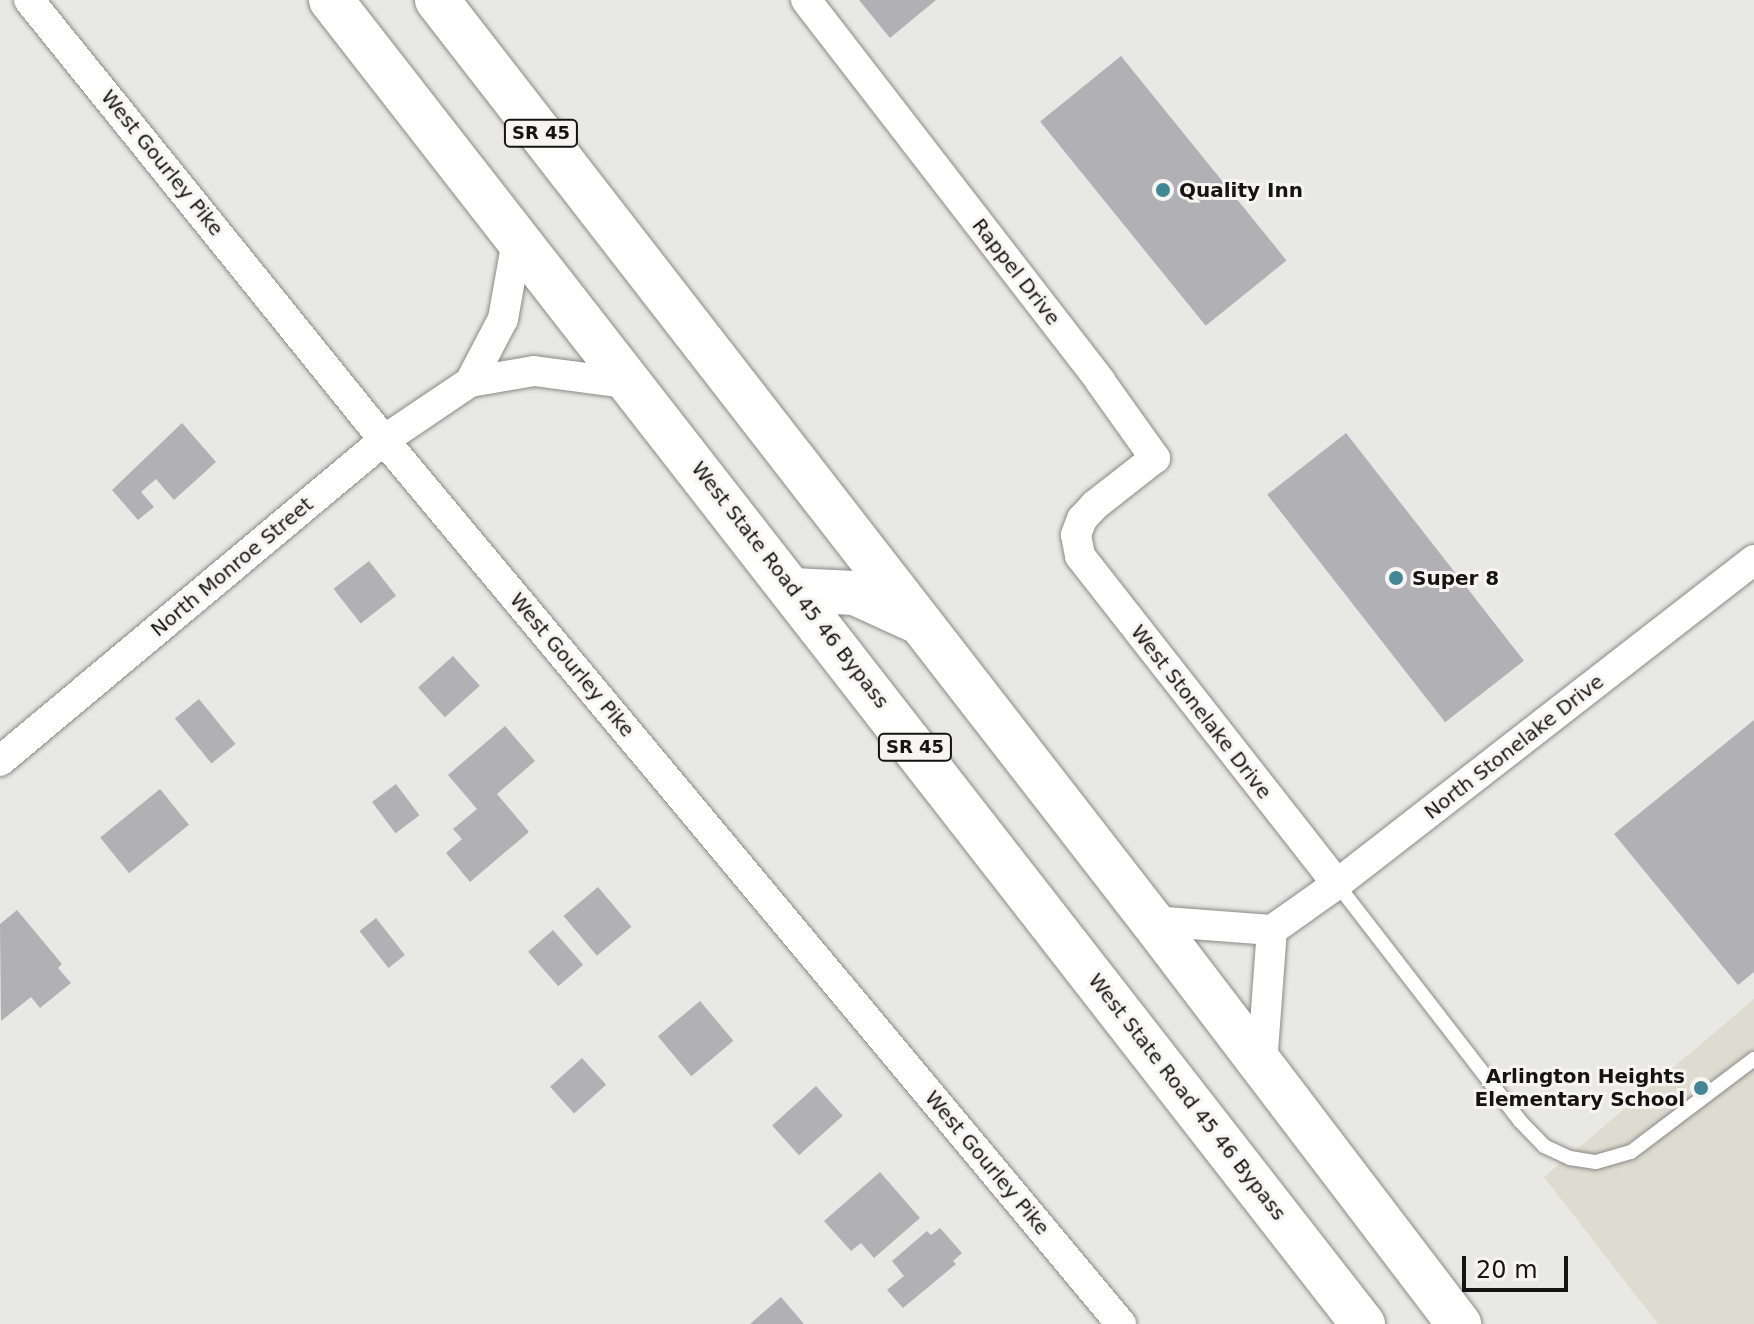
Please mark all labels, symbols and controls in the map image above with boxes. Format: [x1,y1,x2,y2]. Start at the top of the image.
street label: West Gourley Pike [96,85,228,241]
road number: SR 45 [503,119,579,147]
place label: Quality Inn [1179,178,1303,202]
marker: Quality Inn [1154,181,1172,199]
street label: Rappel Drive [967,214,1065,330]
street label: West State Road 45 46 Bypass [686,457,894,713]
street label: North Monroe Street [146,492,318,642]
place label: Super 8 [1412,566,1499,590]
marker: Super 8 [1387,569,1405,587]
street label: West Gourley Pike [505,588,639,742]
street label: West Stonelake Drive [1126,620,1276,804]
street label: North Stonelake Drive [1420,670,1608,824]
road number: SR 45 [877,733,953,761]
street label: West State Road 45 46 Bypass [1083,969,1291,1225]
place label: Arlington Heights Elementary School [1475,1064,1685,1111]
marker: Arlington Heights Elementary School [1692,1079,1710,1097]
street label: West Gourley Pike [920,1086,1054,1240]
scale bar [1466,1240,1572,1290]
text: 20 m [1476,1256,1538,1284]

